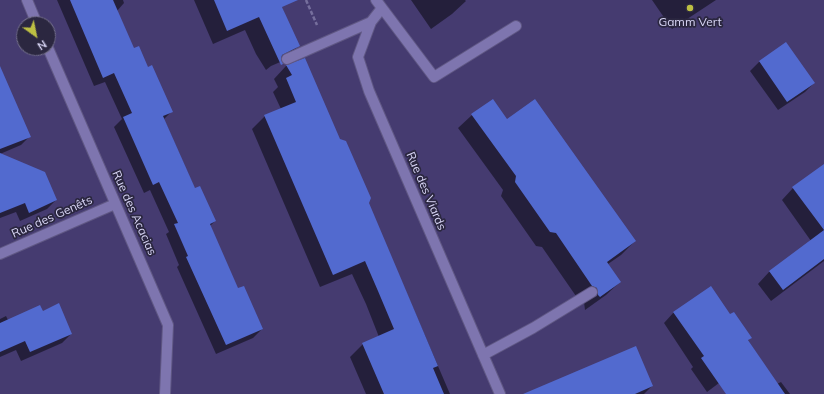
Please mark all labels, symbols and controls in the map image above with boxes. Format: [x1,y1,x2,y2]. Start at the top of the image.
marker: Gamm Vert [685,3,695,13]
place label: Gamm Vert [658,15,722,29]
north arrow [16,16,56,56]
text: N [35,37,49,53]
street label: Rue des Viards [403,150,449,232]
street label: Rue des Acacias [109,168,159,258]
street label: Rue des Genêts [9,193,95,241]

